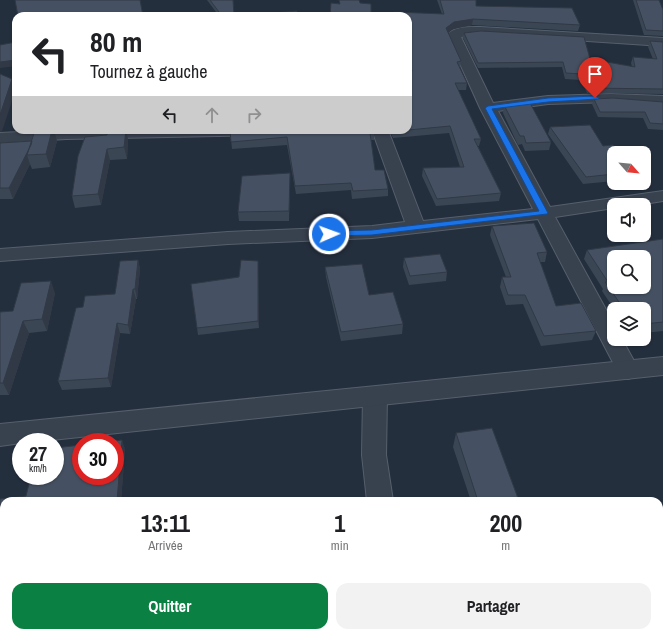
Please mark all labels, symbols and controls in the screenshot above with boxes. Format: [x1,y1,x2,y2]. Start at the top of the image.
text: 80 m [90,23,142,61]
icon: left [24,28,76,80]
pin [578,57,612,98]
text: Tournez à gauche [90,59,207,84]
icon: arrive [584,63,606,85]
icon: left [159,104,181,126]
icon: ahead [201,104,223,126]
icon: right [243,104,265,126]
north arrow [607,146,651,190]
map controls [607,146,651,346]
button: sound [607,198,651,242]
position arrow [308,213,350,255]
button: search [607,250,651,294]
button: layers [607,302,651,346]
speed limit sign: 30 [72,433,124,485]
text: 27 [29,440,47,467]
text: km/h [29,462,47,475]
text: 13:11 [141,507,190,539]
text: 1 [334,507,345,539]
text: 200 [489,507,522,539]
text: Arrivée [148,537,183,554]
text: min [331,537,349,554]
text: m [501,537,510,554]
button: Quitter [12,583,328,629]
button: Partager [336,583,651,629]

